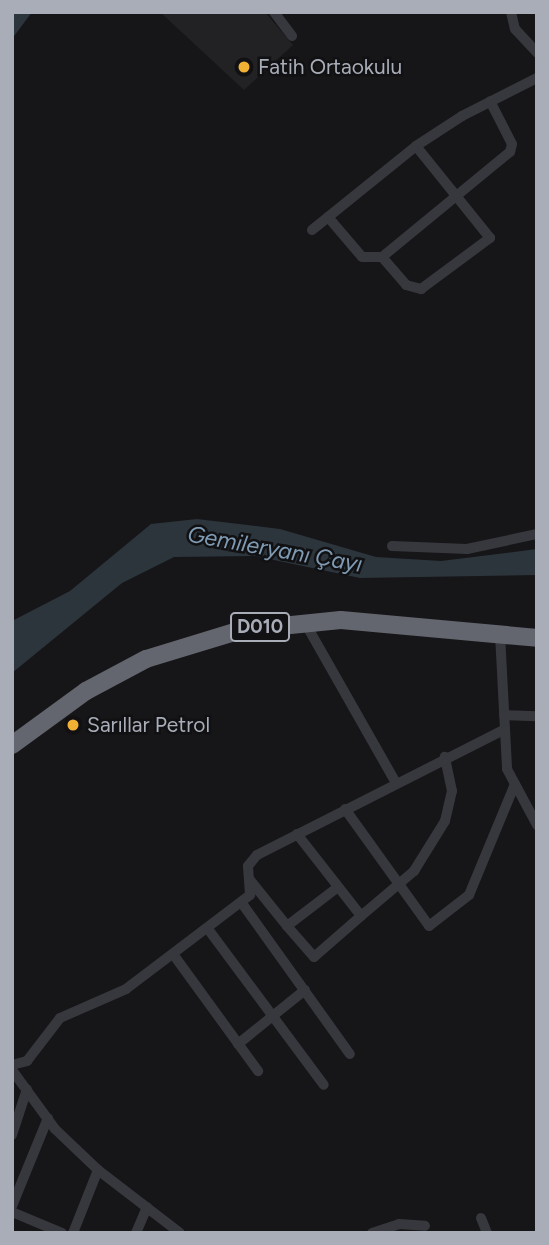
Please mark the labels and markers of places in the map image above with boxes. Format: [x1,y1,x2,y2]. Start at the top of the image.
place label: Fatih Ortaokulu [258,54,402,80]
marker: Fatih Ortaokulu [236,59,252,75]
place label: Sarıllar Petrol [87,712,210,738]
marker: Sarıllar Petrol [65,717,81,733]

